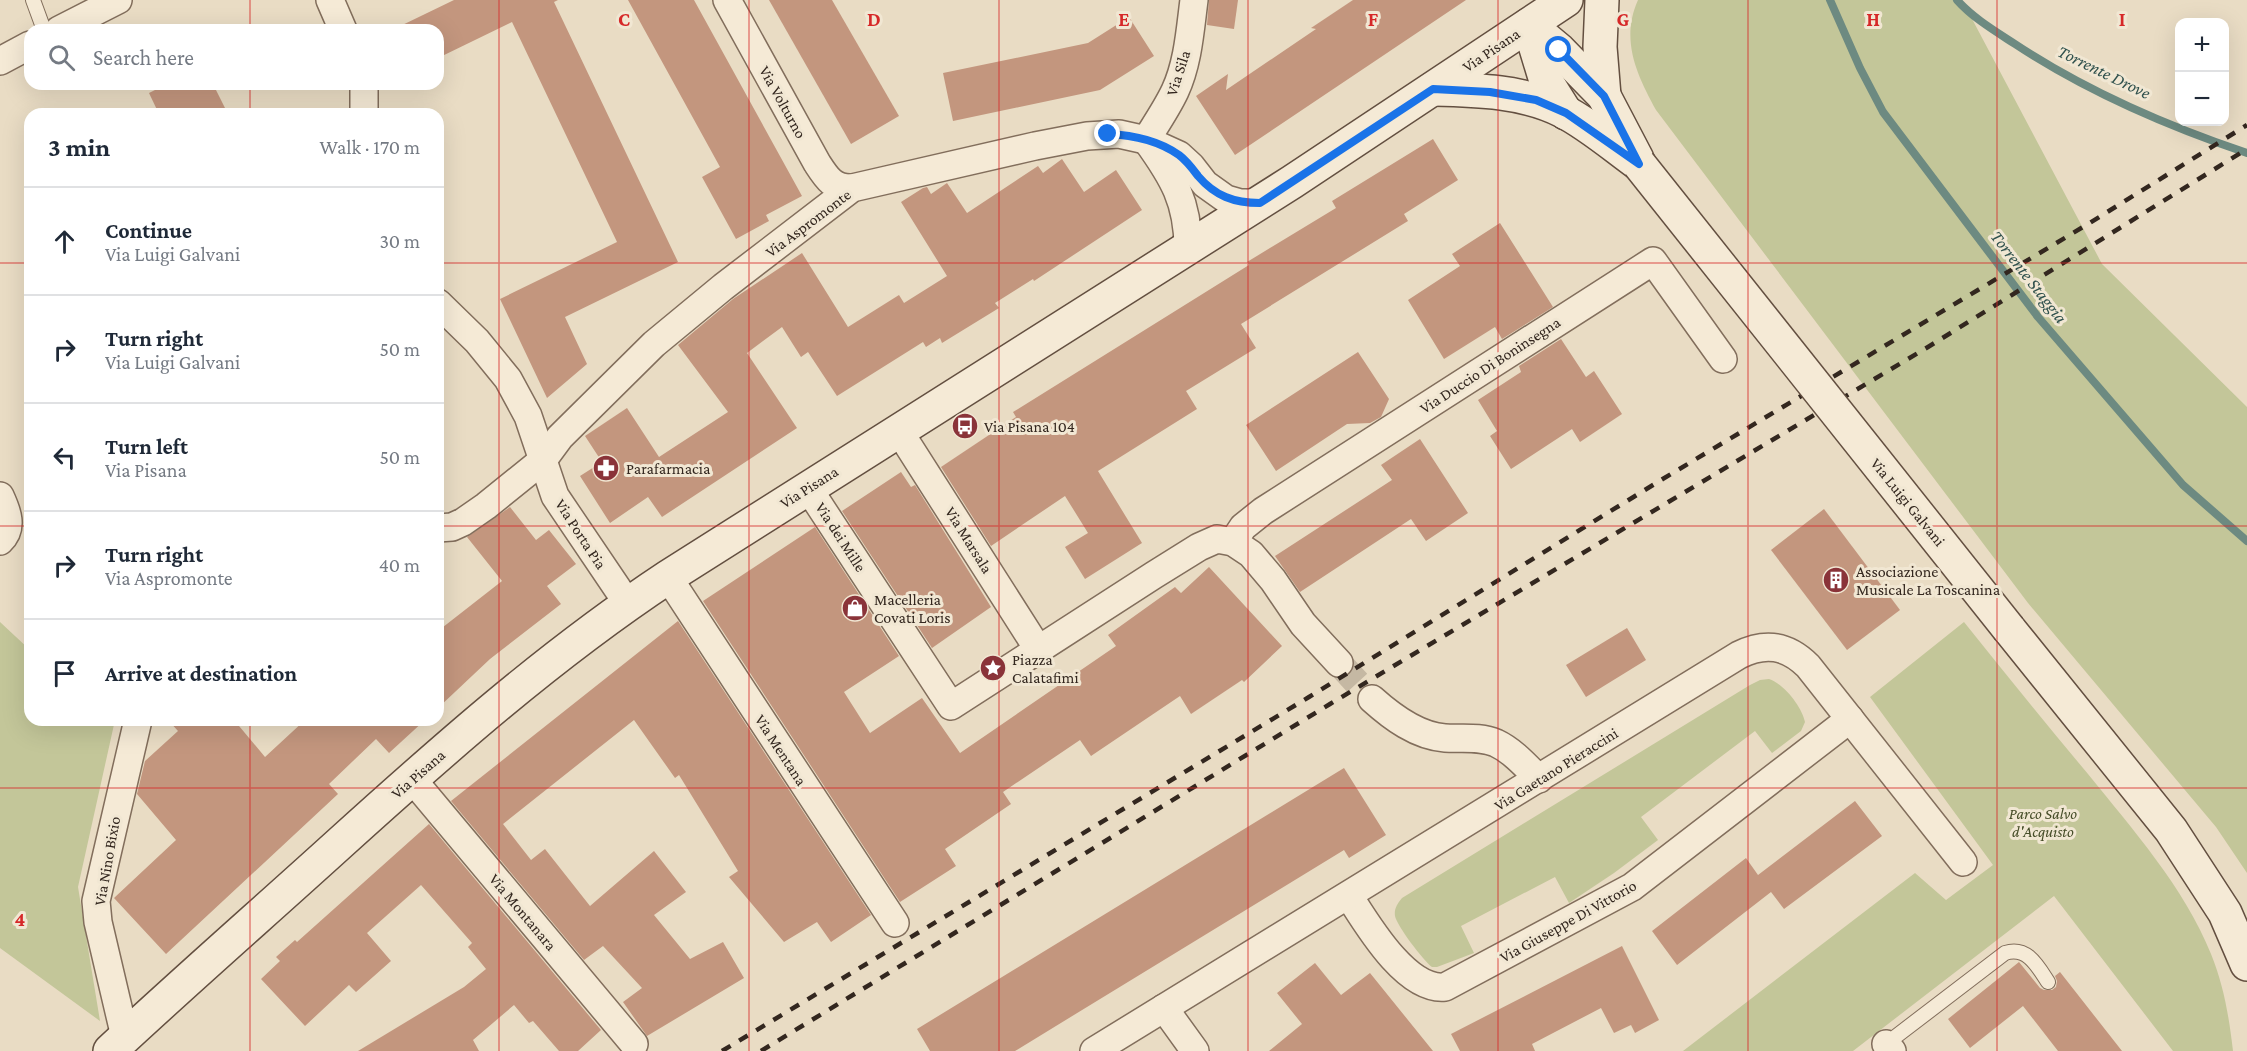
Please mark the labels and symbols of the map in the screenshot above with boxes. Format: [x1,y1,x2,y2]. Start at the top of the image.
text: C [618,8,630,30]
text: D [867,8,881,30]
text: E [1118,8,1130,30]
text: F [1368,8,1379,30]
text: G [1617,8,1630,30]
text: H [1866,8,1880,30]
text: I [2119,8,2126,30]
street label: Via Pisana [1459,24,1523,75]
route start [1545,36,1571,62]
water label: Torrente Drove [2054,41,2154,103]
street label: Via Sila [1163,48,1193,98]
street label: Via Volturno [756,63,810,141]
route end [1094,120,1120,146]
street label: Via Aspromonte [762,185,854,261]
water label: Torrente Staggia [1987,227,2072,328]
street label: Via Duccio Di Boninsegna [1417,313,1564,418]
bus stop icon: Via Pisana 104 [950,411,980,441]
place label: Via Pisana 104 [984,418,1075,435]
pharmacy icon: Parafarmacia [591,453,621,483]
street label: Via Luigi Galvani [1867,455,1949,550]
place label: Parafarmacia [626,460,711,477]
street label: Via Pisana [777,462,842,512]
street label: Via Porta Pia [552,496,610,573]
street label: Via dei Mille [812,499,870,575]
street label: Via Marsala [942,504,996,577]
place label: Associazione Musicale La Toscanina [1856,563,2001,598]
building icon: Associazione Musicale La Toscanina [1821,565,1851,595]
place label: Macelleria Covati Loris [874,591,951,626]
shop icon: Macelleria Covati Loris [840,593,870,623]
place label: Piazza Calatafimi [1012,651,1079,686]
place icon: Piazza Calatafimi [978,653,1008,683]
street label: Via Mentana [752,711,811,789]
street label: Via Gaetano Pieraccini [1491,724,1621,814]
street label: Via Pisana [388,746,449,802]
park label: Parco Salvo d'Acquisto [2009,805,2077,841]
street label: Via Nino Bixio [91,815,123,907]
street label: Via Montanara [486,870,560,954]
street label: Via Giuseppe Di Vittorio [1497,876,1640,967]
text: 4 [15,908,26,930]

